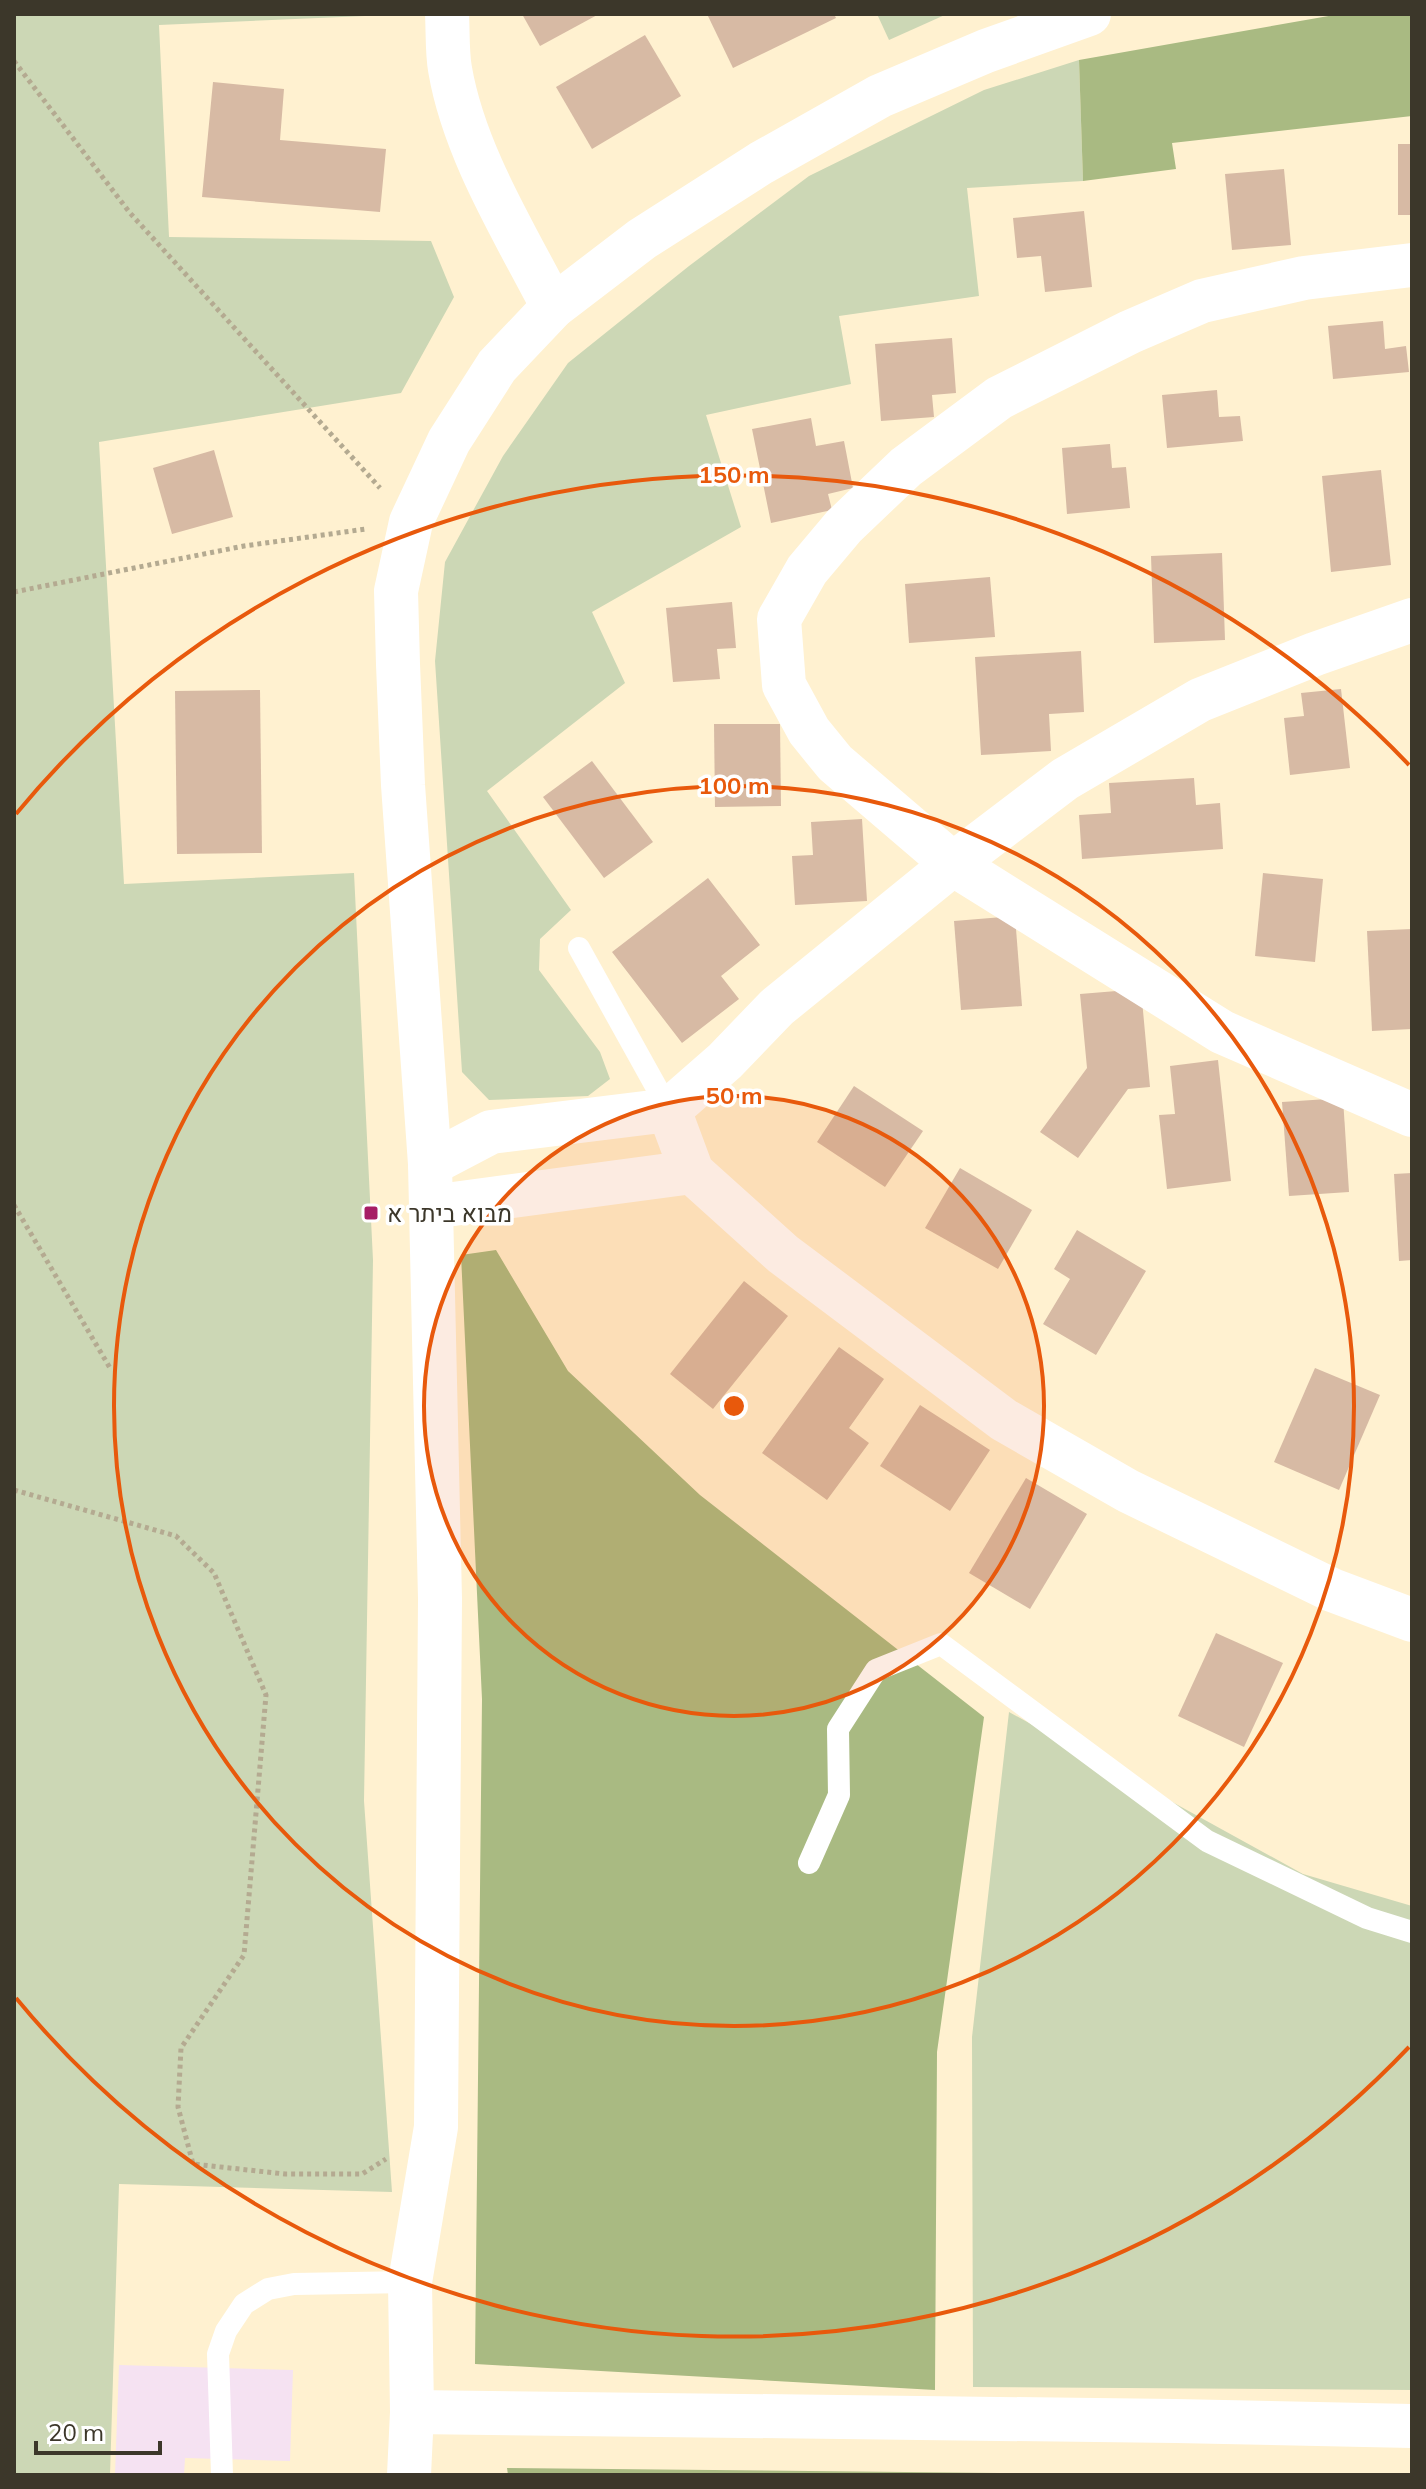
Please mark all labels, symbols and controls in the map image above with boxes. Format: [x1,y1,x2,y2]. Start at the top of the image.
text: 150 m [698,459,770,489]
text: 100 m [698,770,770,800]
text: 50 m [706,1080,762,1110]
place label: מבוא ביתר א [387,1198,512,1228]
marker: מבוא ביתר א [362,1204,380,1222]
centre of rings [720,1392,748,1420]
scale bar [36,2405,160,2455]
text: 20 m [48,2417,104,2447]

